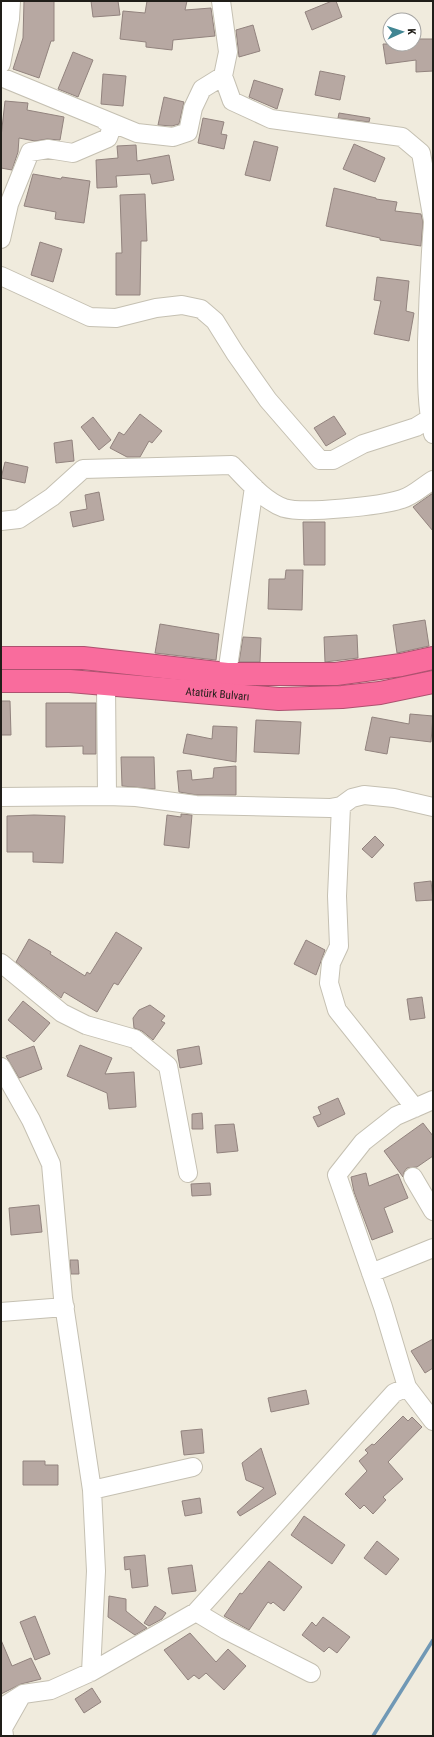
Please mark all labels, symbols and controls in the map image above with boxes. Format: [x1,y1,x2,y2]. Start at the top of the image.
north arrow [382,12,422,52]
text: K [405,28,418,36]
street label: Atatürk Bulvarı [185,684,250,703]

